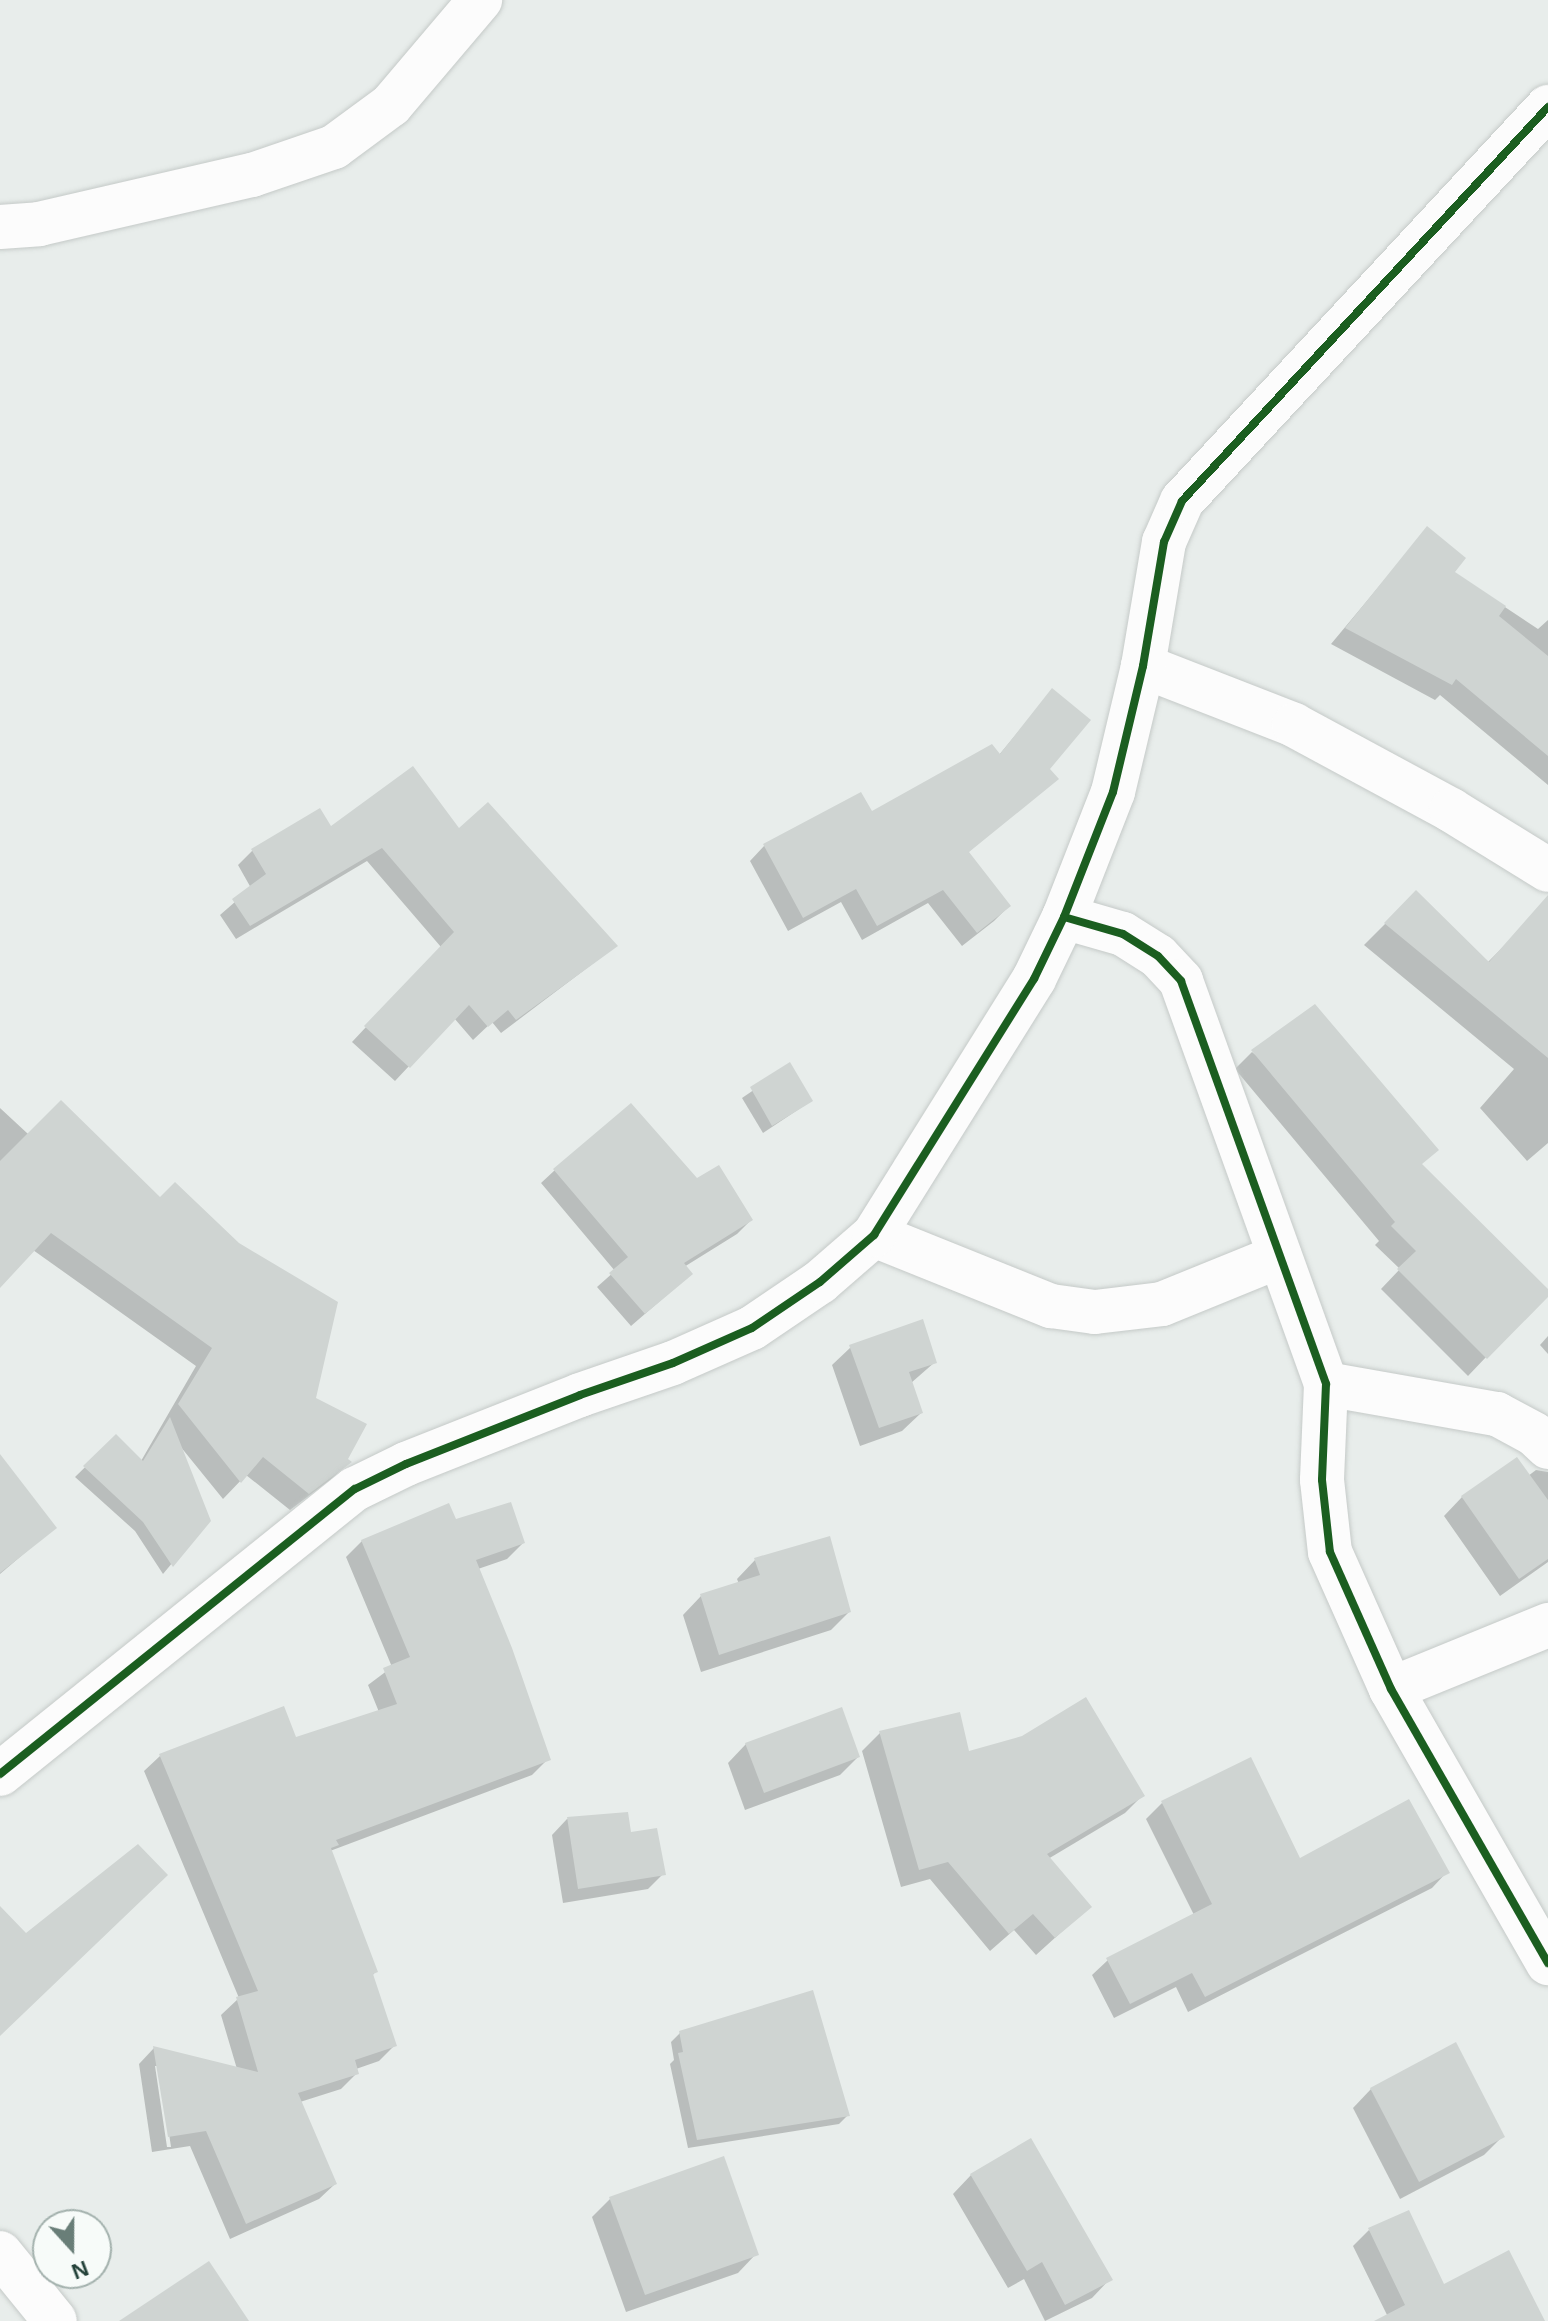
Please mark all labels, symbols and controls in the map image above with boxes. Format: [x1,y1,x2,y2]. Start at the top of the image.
north arrow [32,2209,112,2289]
text: N [68,2255,92,2285]

